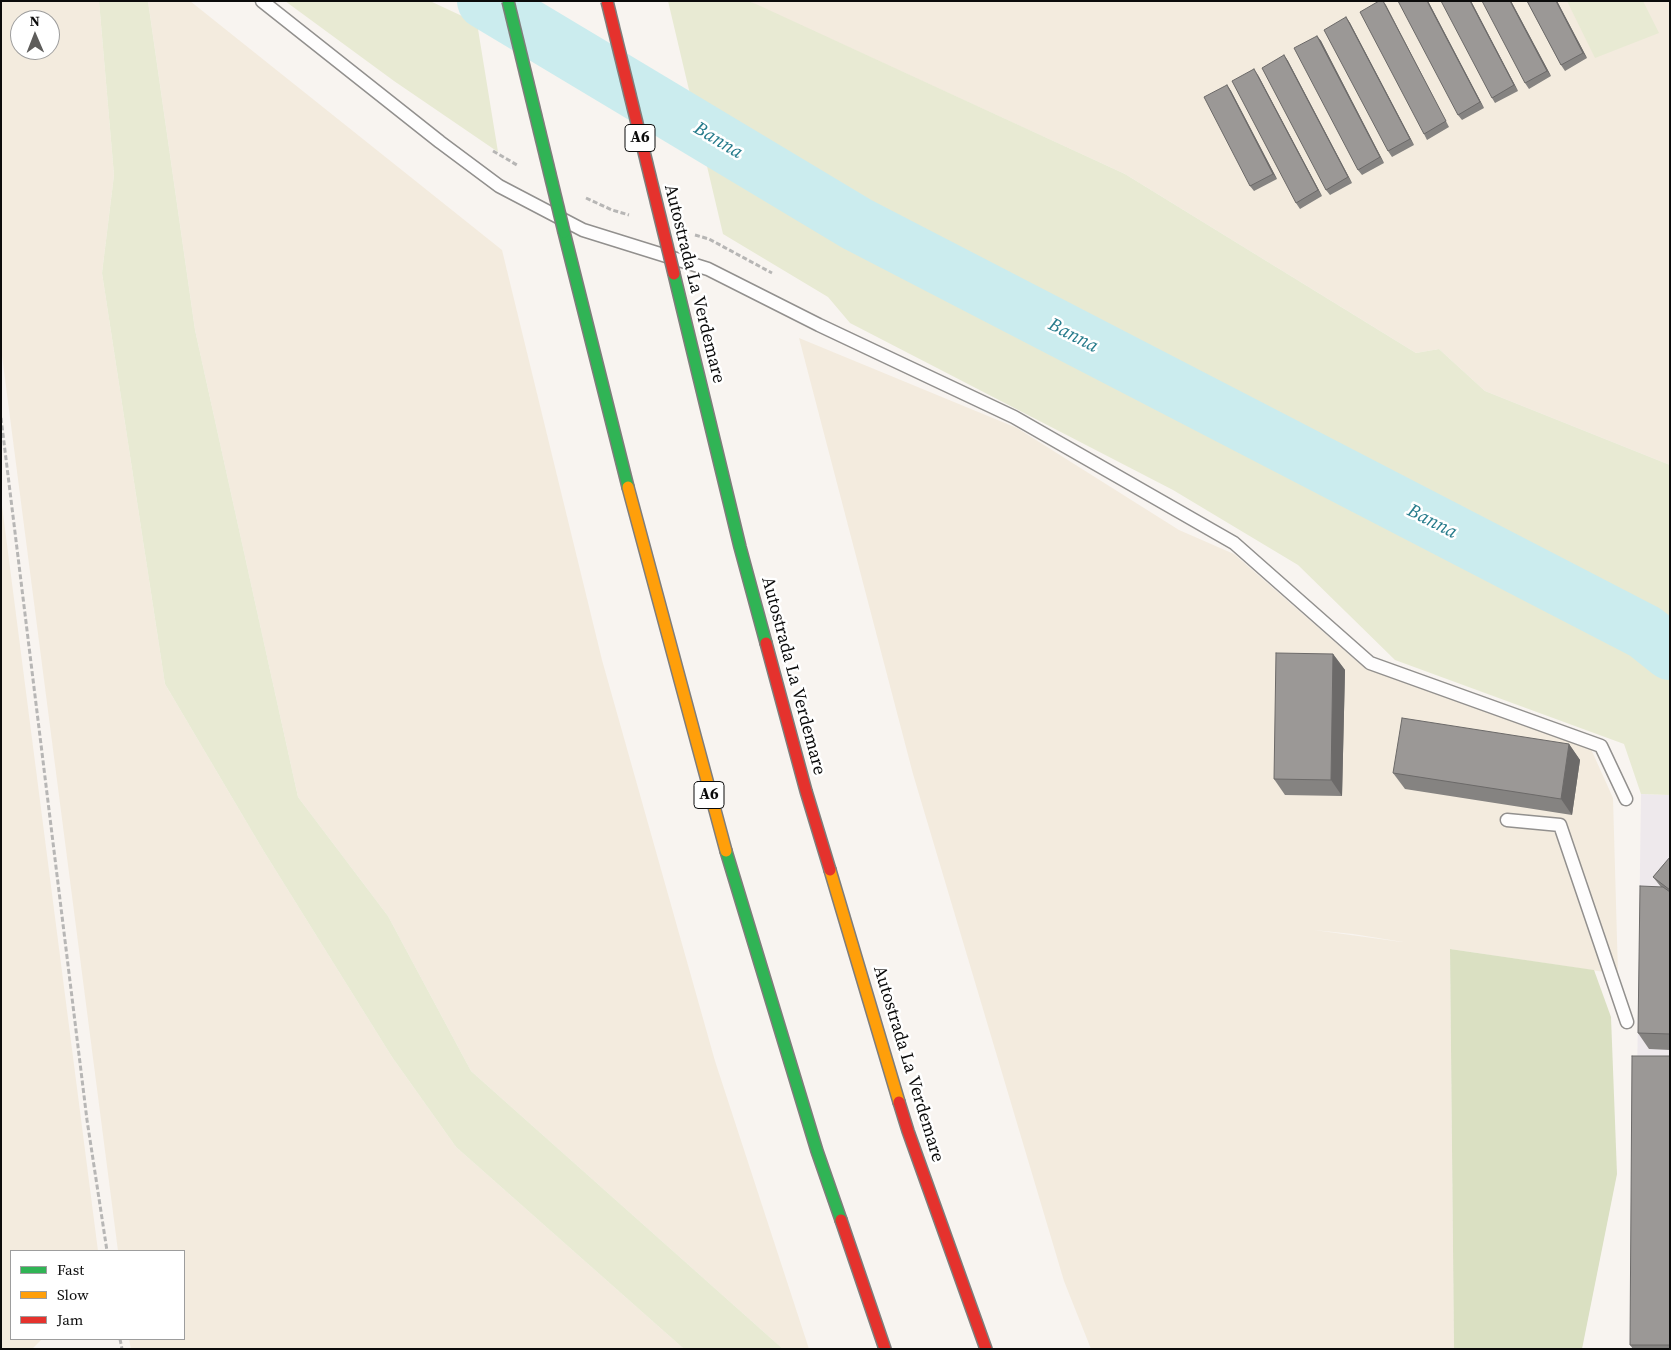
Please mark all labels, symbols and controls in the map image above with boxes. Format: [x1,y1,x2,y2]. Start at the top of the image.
north arrow [10,10,60,60]
text: N [29,11,40,31]
water label: Banna [689,118,747,164]
road number: A6 [625,125,655,152]
street label: Autostrada La Verdemare [659,182,729,386]
water label: Banna [1044,314,1102,358]
water label: Banna [1403,500,1461,544]
street label: Autostrada La Verdemare [756,575,830,777]
road number: A6 [694,782,724,808]
street label: Autostrada La Verdemare [868,963,948,1165]
legend [10,1250,185,1340]
text: Fast [57,1259,84,1280]
text: Slow [57,1284,89,1305]
text: Jam [57,1309,83,1330]

